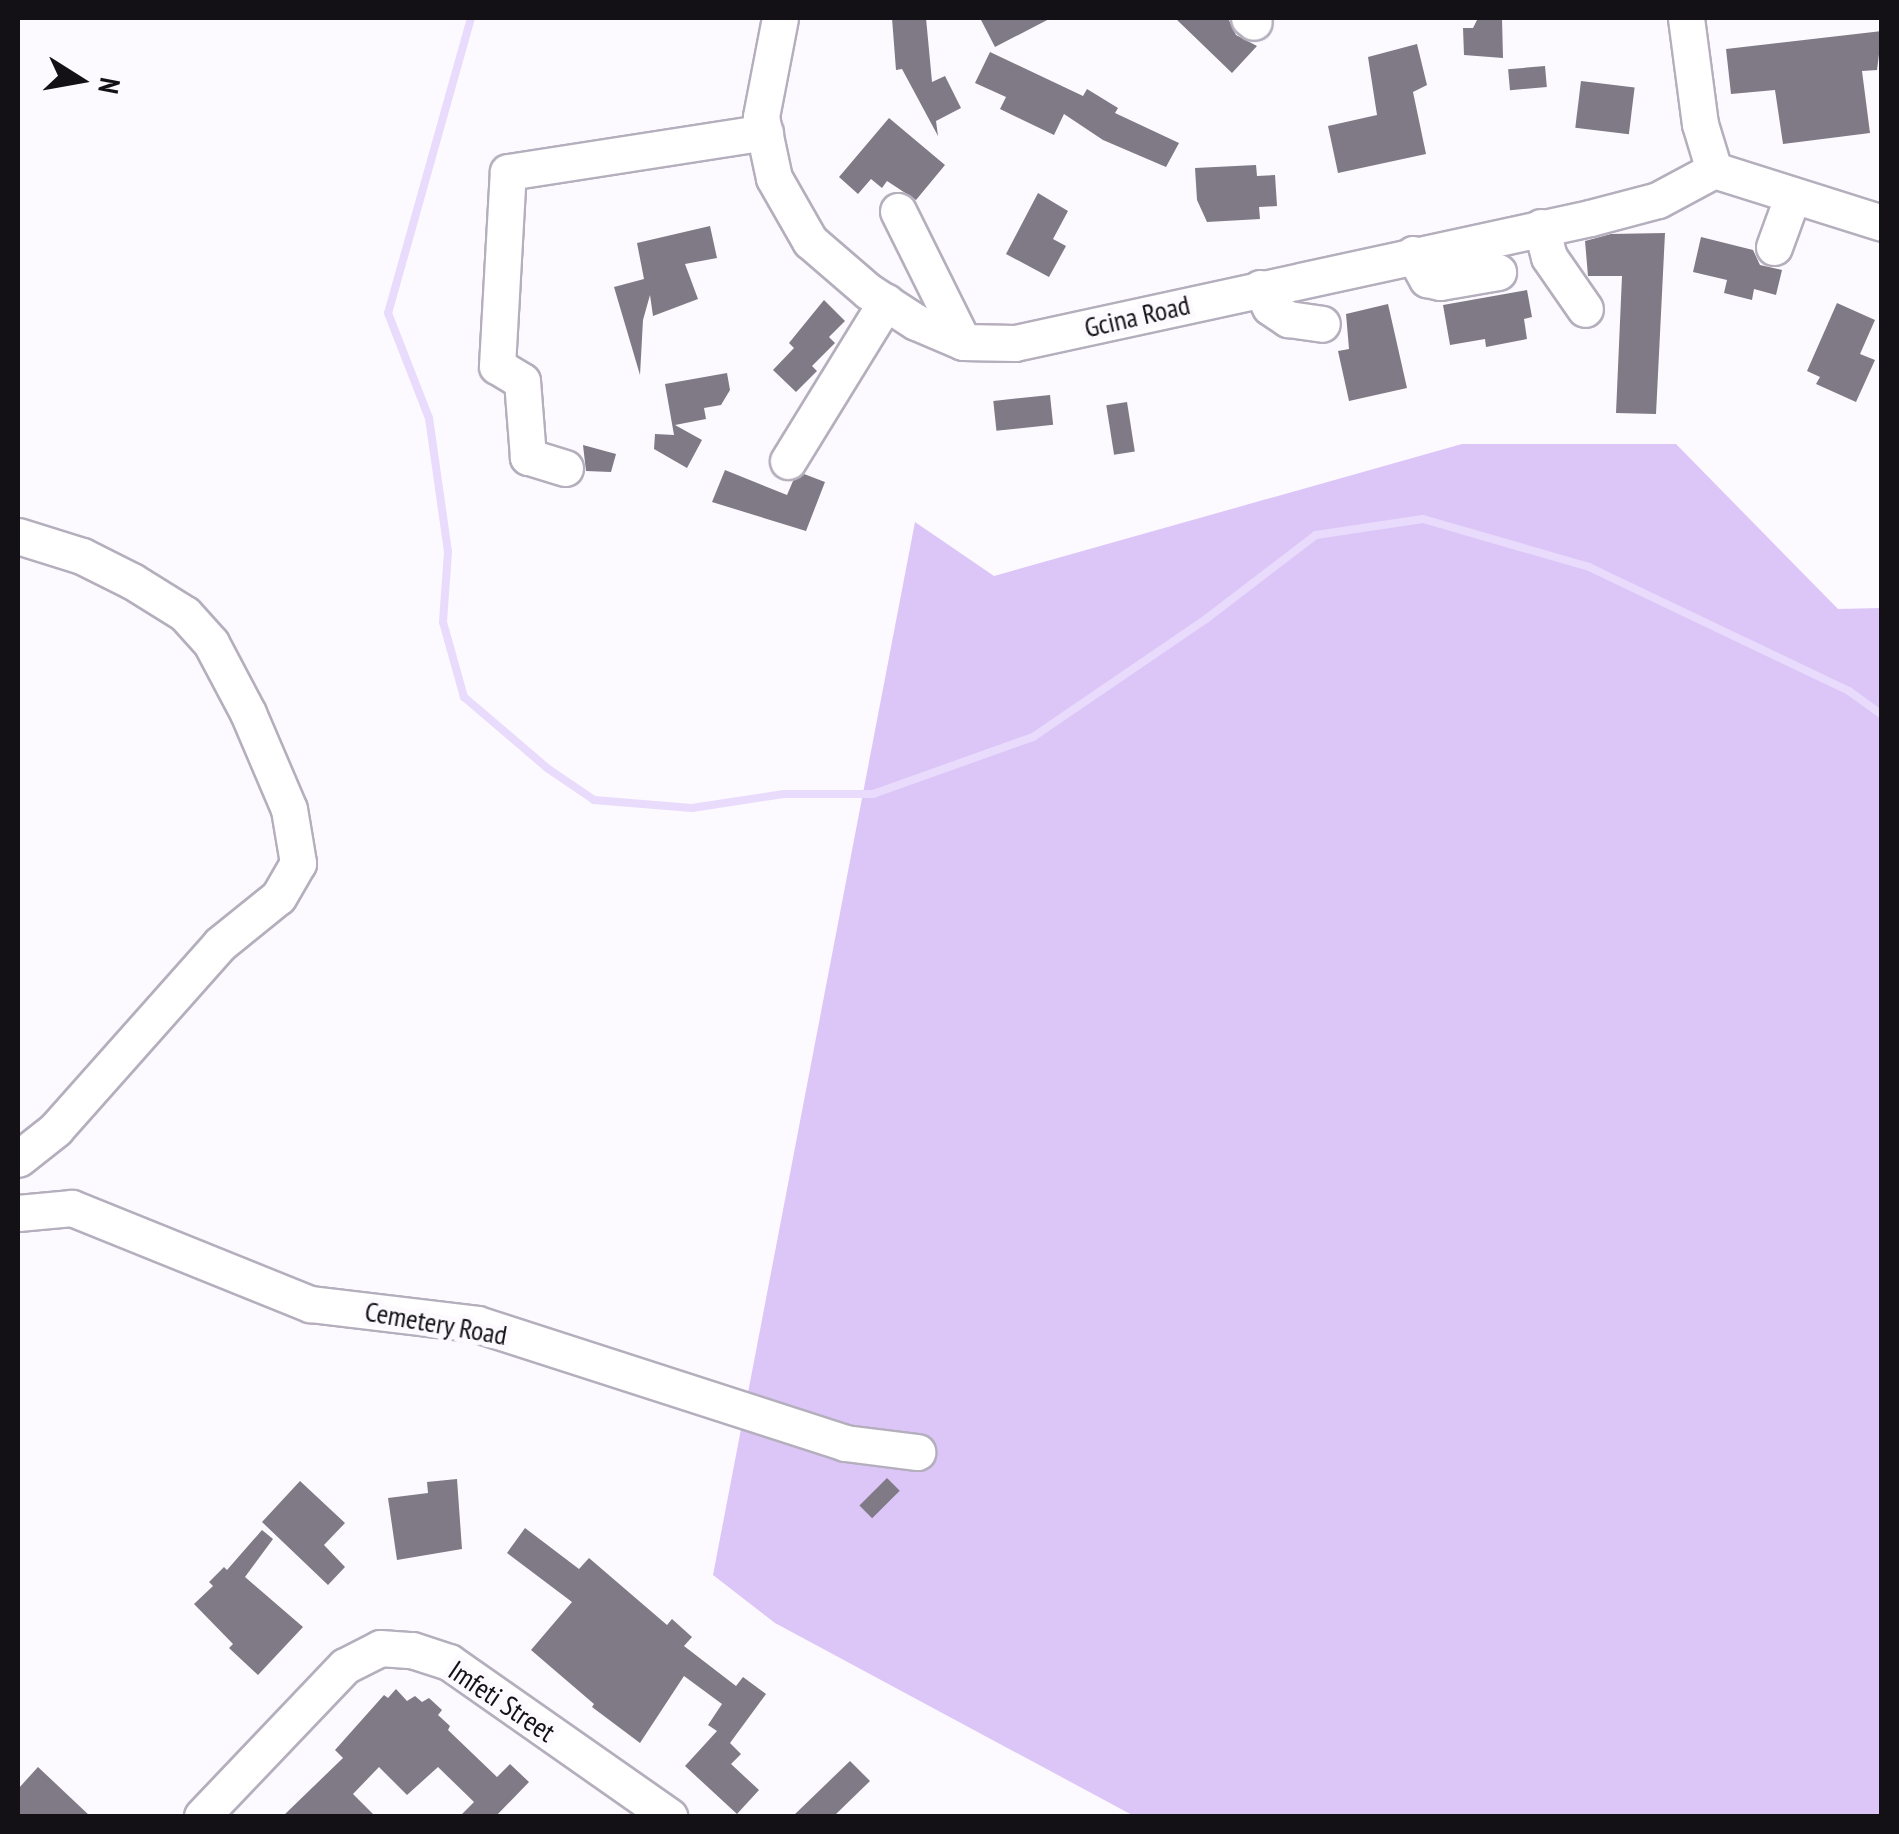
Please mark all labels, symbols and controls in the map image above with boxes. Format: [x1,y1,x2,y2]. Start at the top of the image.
north arrow [30,30,130,130]
text: N [90,75,130,97]
street label: Gcina Road [1081,288,1193,344]
street label: Cemetery Road [362,1294,510,1352]
street label: Imfeti Street [442,1653,562,1749]

